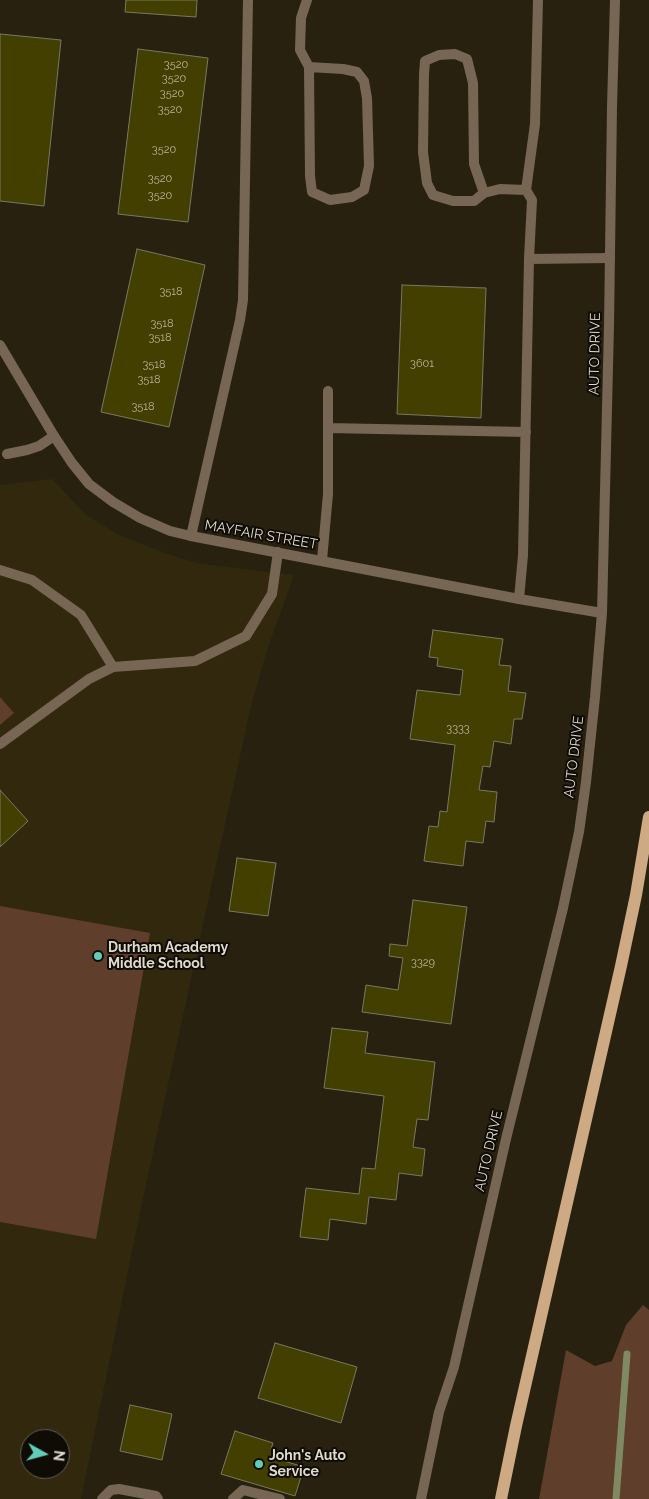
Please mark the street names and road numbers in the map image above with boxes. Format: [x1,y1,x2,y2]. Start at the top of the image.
street label: AUTO DRIVE [586,313,604,395]
street label: MAYFAIR STREET [203,517,319,553]
street label: AUTO DRIVE [561,715,587,799]
street label: AUTO DRIVE [472,1109,506,1193]

